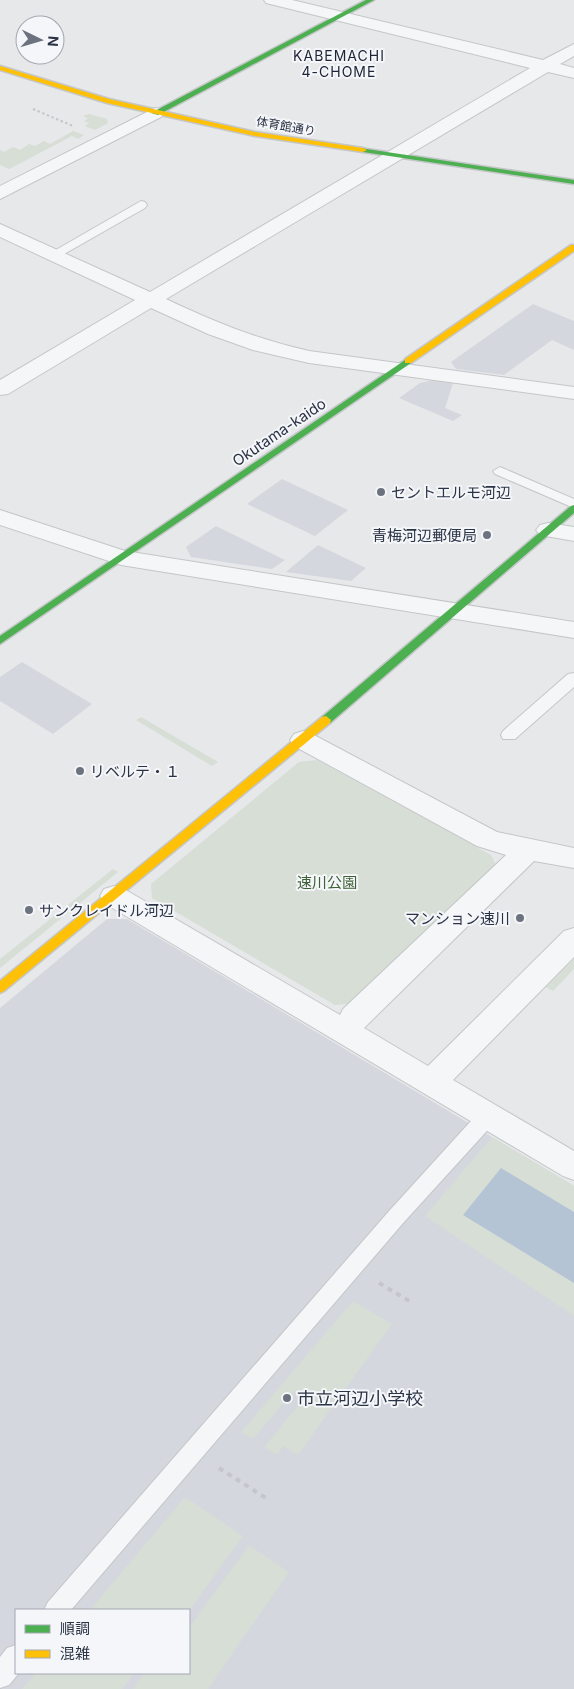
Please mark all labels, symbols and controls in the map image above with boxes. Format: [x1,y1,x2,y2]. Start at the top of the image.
north arrow [15,15,65,65]
text: N [45,35,62,47]
district label: KABEMACHI 4-CHOME [293,47,385,80]
street label: 体育館通り [255,113,317,139]
street label: Okutama-kaido [229,394,329,470]
place label: セントエルモ河辺 [391,483,511,502]
marker: セントエルモ河辺 [375,486,387,498]
place label: 青梅河辺郵便局 [372,526,477,545]
marker: 青梅河辺郵便局 [481,529,493,541]
place label: リベルテ・１ [90,762,180,781]
marker: リベルテ・１ [74,765,86,777]
park label: 速川公園 [297,873,357,892]
place label: サンクレイドル河辺 [39,901,174,920]
marker: サンクレイドル河辺 [23,904,35,916]
place label: マンション速川 [405,909,510,928]
marker: マンション速川 [514,912,526,924]
place label: 市立河辺小学校 [297,1388,423,1409]
marker: 市立河辺小学校 [281,1392,293,1404]
legend [15,1609,190,1674]
text: 順調 [60,1619,90,1638]
text: 混雑 [60,1644,90,1663]

